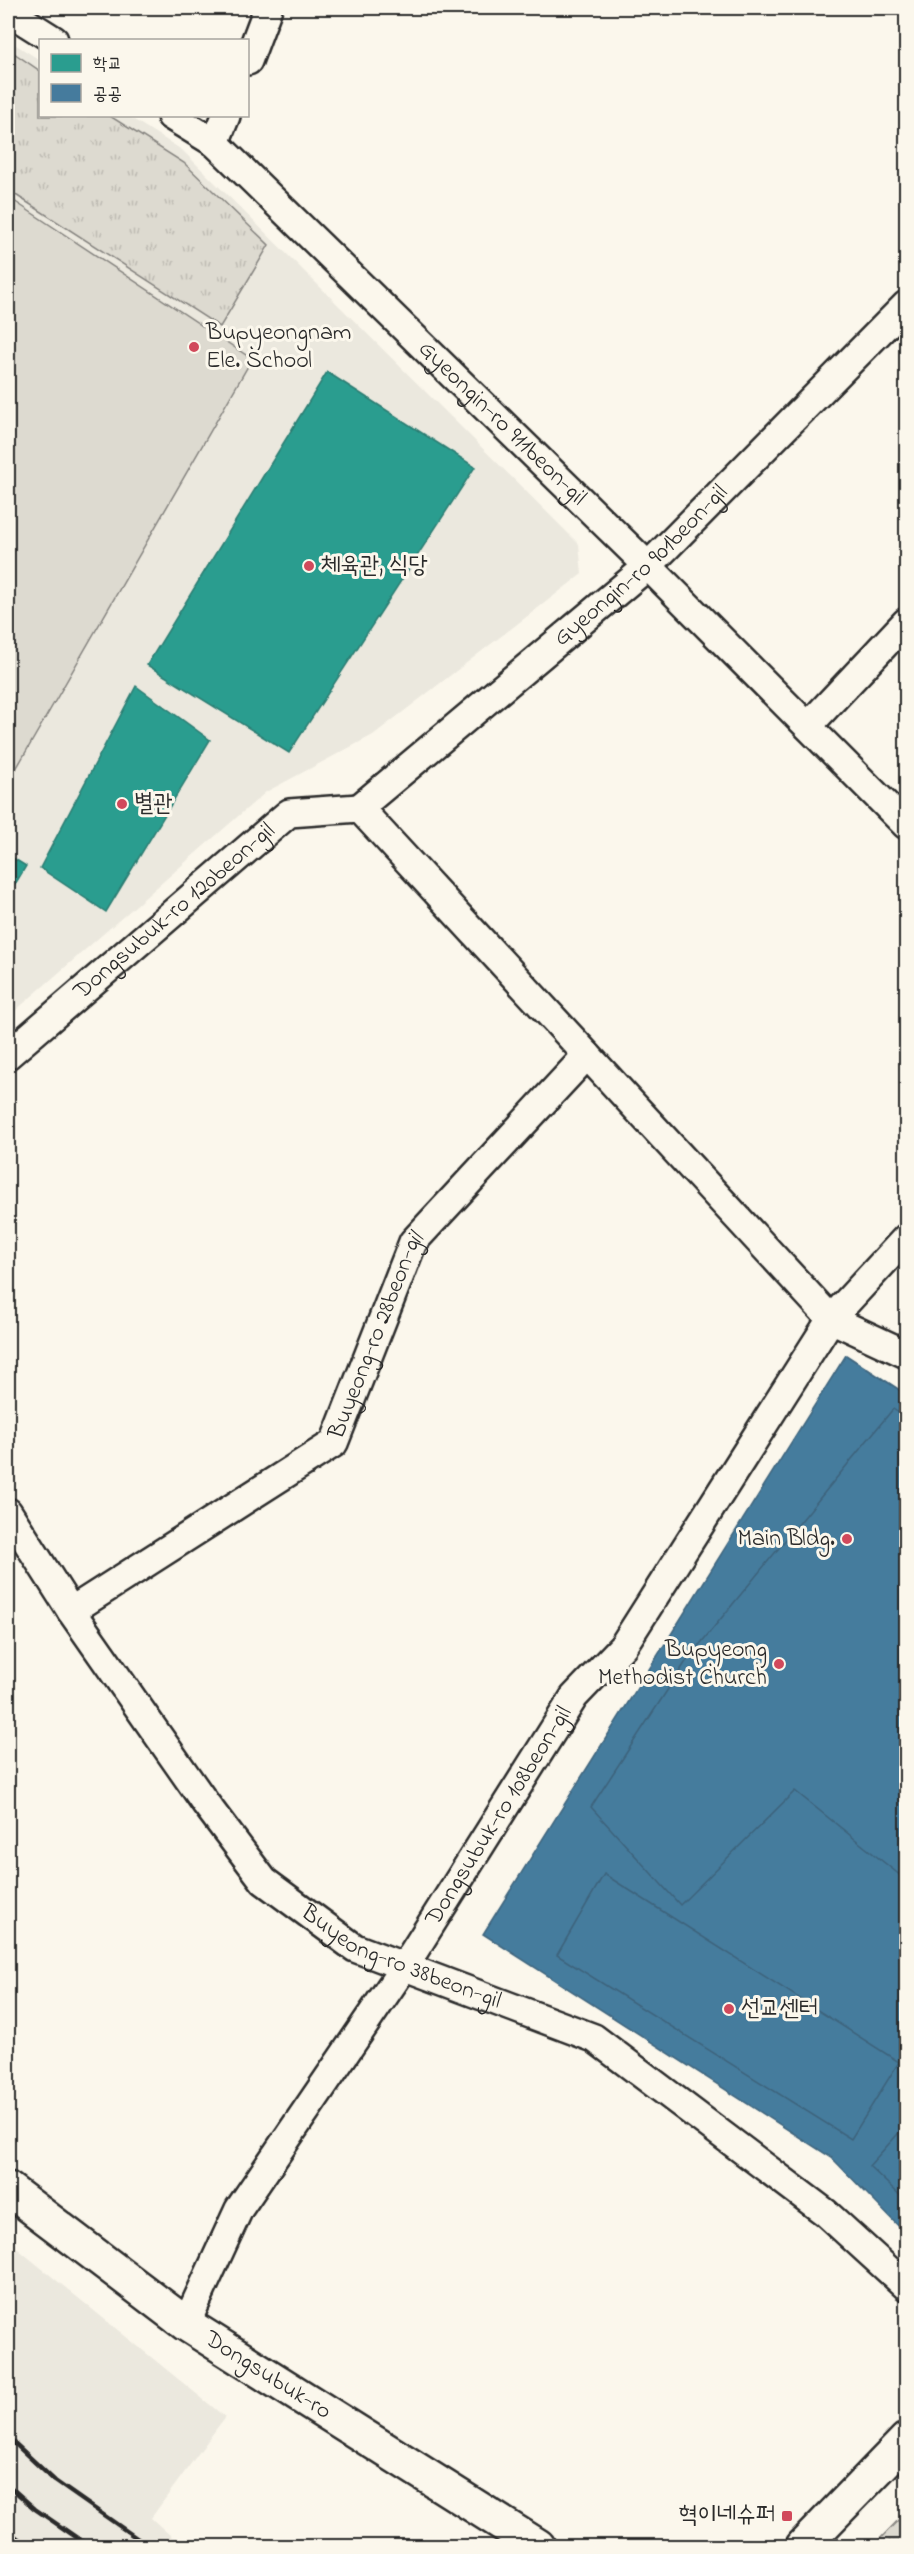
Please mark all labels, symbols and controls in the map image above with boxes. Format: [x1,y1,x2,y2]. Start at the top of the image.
legend [39,39,249,117]
text: 학교 [93,52,122,78]
text: 공공 [93,82,122,108]
place label: Bupyeongnam Ele. School [205,316,352,379]
street label: Gyeongin-ro 911beon-gil [410,333,594,514]
marker: Bupyeongnam Ele. School [187,340,201,354]
street label: Gyeongin-ro 901beon-gil [546,477,737,655]
place label: 체육관, 식당 [321,549,428,584]
marker: 체육관, 식당 [302,559,316,573]
place label: 별관 [134,787,173,822]
marker: 별관 [115,797,129,811]
street label: Dongsubuk-ro 120beon-gil [65,815,283,1009]
street label: Buyeong-ro 28beon-gil [319,1222,433,1445]
place label: Main Bldg. [737,1522,835,1557]
marker: Main Bldg. [840,1532,854,1546]
place label: Bupyeong Methodist Church [598,1633,767,1696]
marker: Bupyeong Methodist Church [772,1657,786,1671]
street label: Dongsubuk-ro 108beon-gil [416,1699,581,1933]
street label: Buyeong-ro 38beon-gil [292,1896,506,2019]
place label: 선교센터 [741,1992,818,2027]
marker: 선교센터 [722,2002,736,2016]
street label: Dongsubuk-ro [196,2322,338,2429]
place label: 혁이네슈퍼 [678,2499,775,2534]
marker: 혁이네슈퍼 [780,2509,794,2523]

